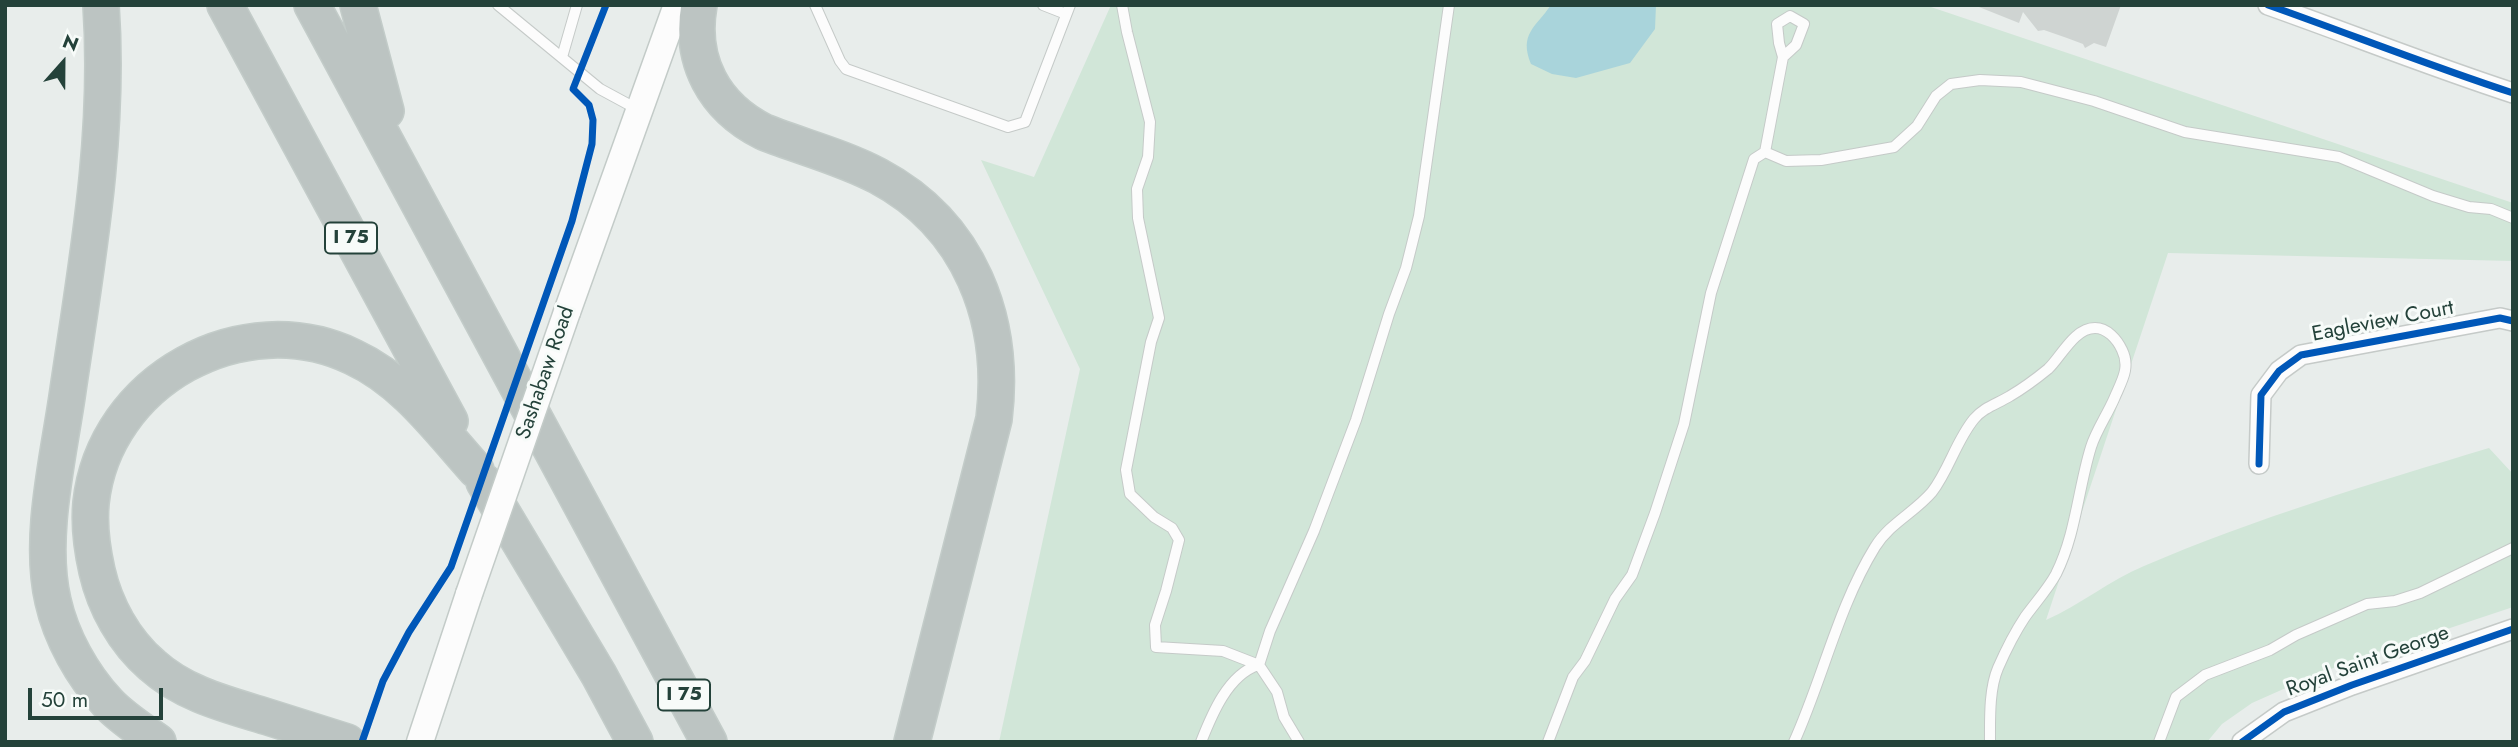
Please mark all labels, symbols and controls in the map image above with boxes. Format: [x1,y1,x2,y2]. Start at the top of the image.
north arrow [28,28,98,98]
text: N [59,28,83,58]
road number: I 75 [325,222,377,254]
street label: Eagleview Court [2310,296,2456,348]
street label: Sashabaw Road [511,303,581,443]
street label: Royal Saint George [2283,621,2453,703]
scale bar [32,674,166,718]
road number: I 75 [658,680,710,710]
text: 50 m [41,685,88,715]

